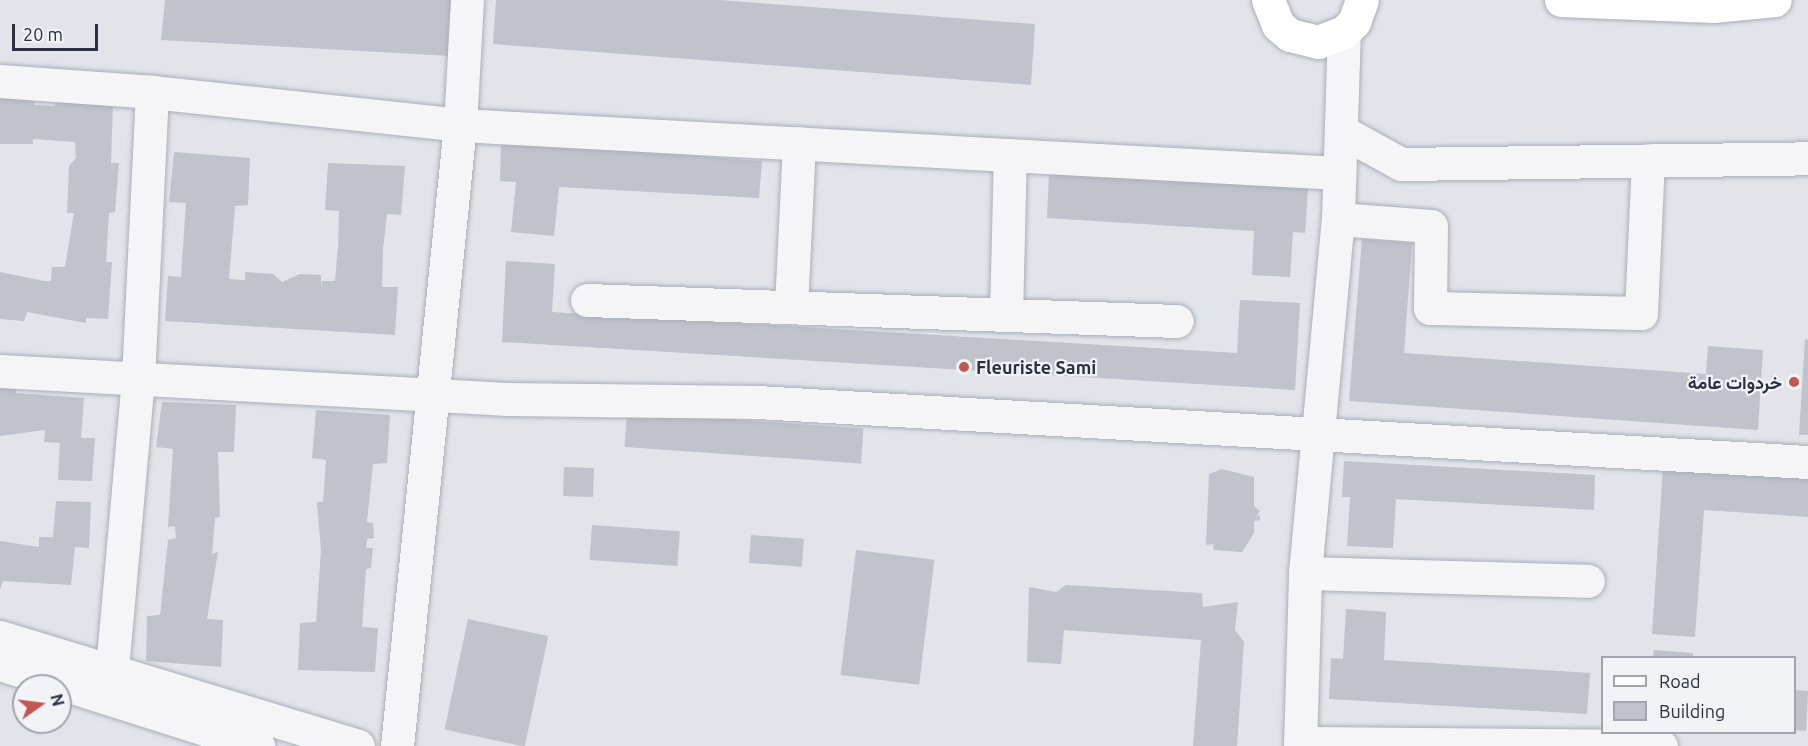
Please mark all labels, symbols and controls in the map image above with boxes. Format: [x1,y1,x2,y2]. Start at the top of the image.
scale bar [15,12,100,50]
text: 20 m [23,24,63,44]
place label: Fleuriste Sami [976,356,1096,378]
marker: Fleuriste Sami [957,360,971,374]
place label: خردوات عامة [1688,371,1782,393]
marker: خردوات عامة [1787,375,1801,389]
legend [1601,656,1796,734]
text: Road [1659,671,1701,691]
north arrow [12,674,72,734]
text: N [47,692,68,708]
text: Building [1659,701,1725,721]

